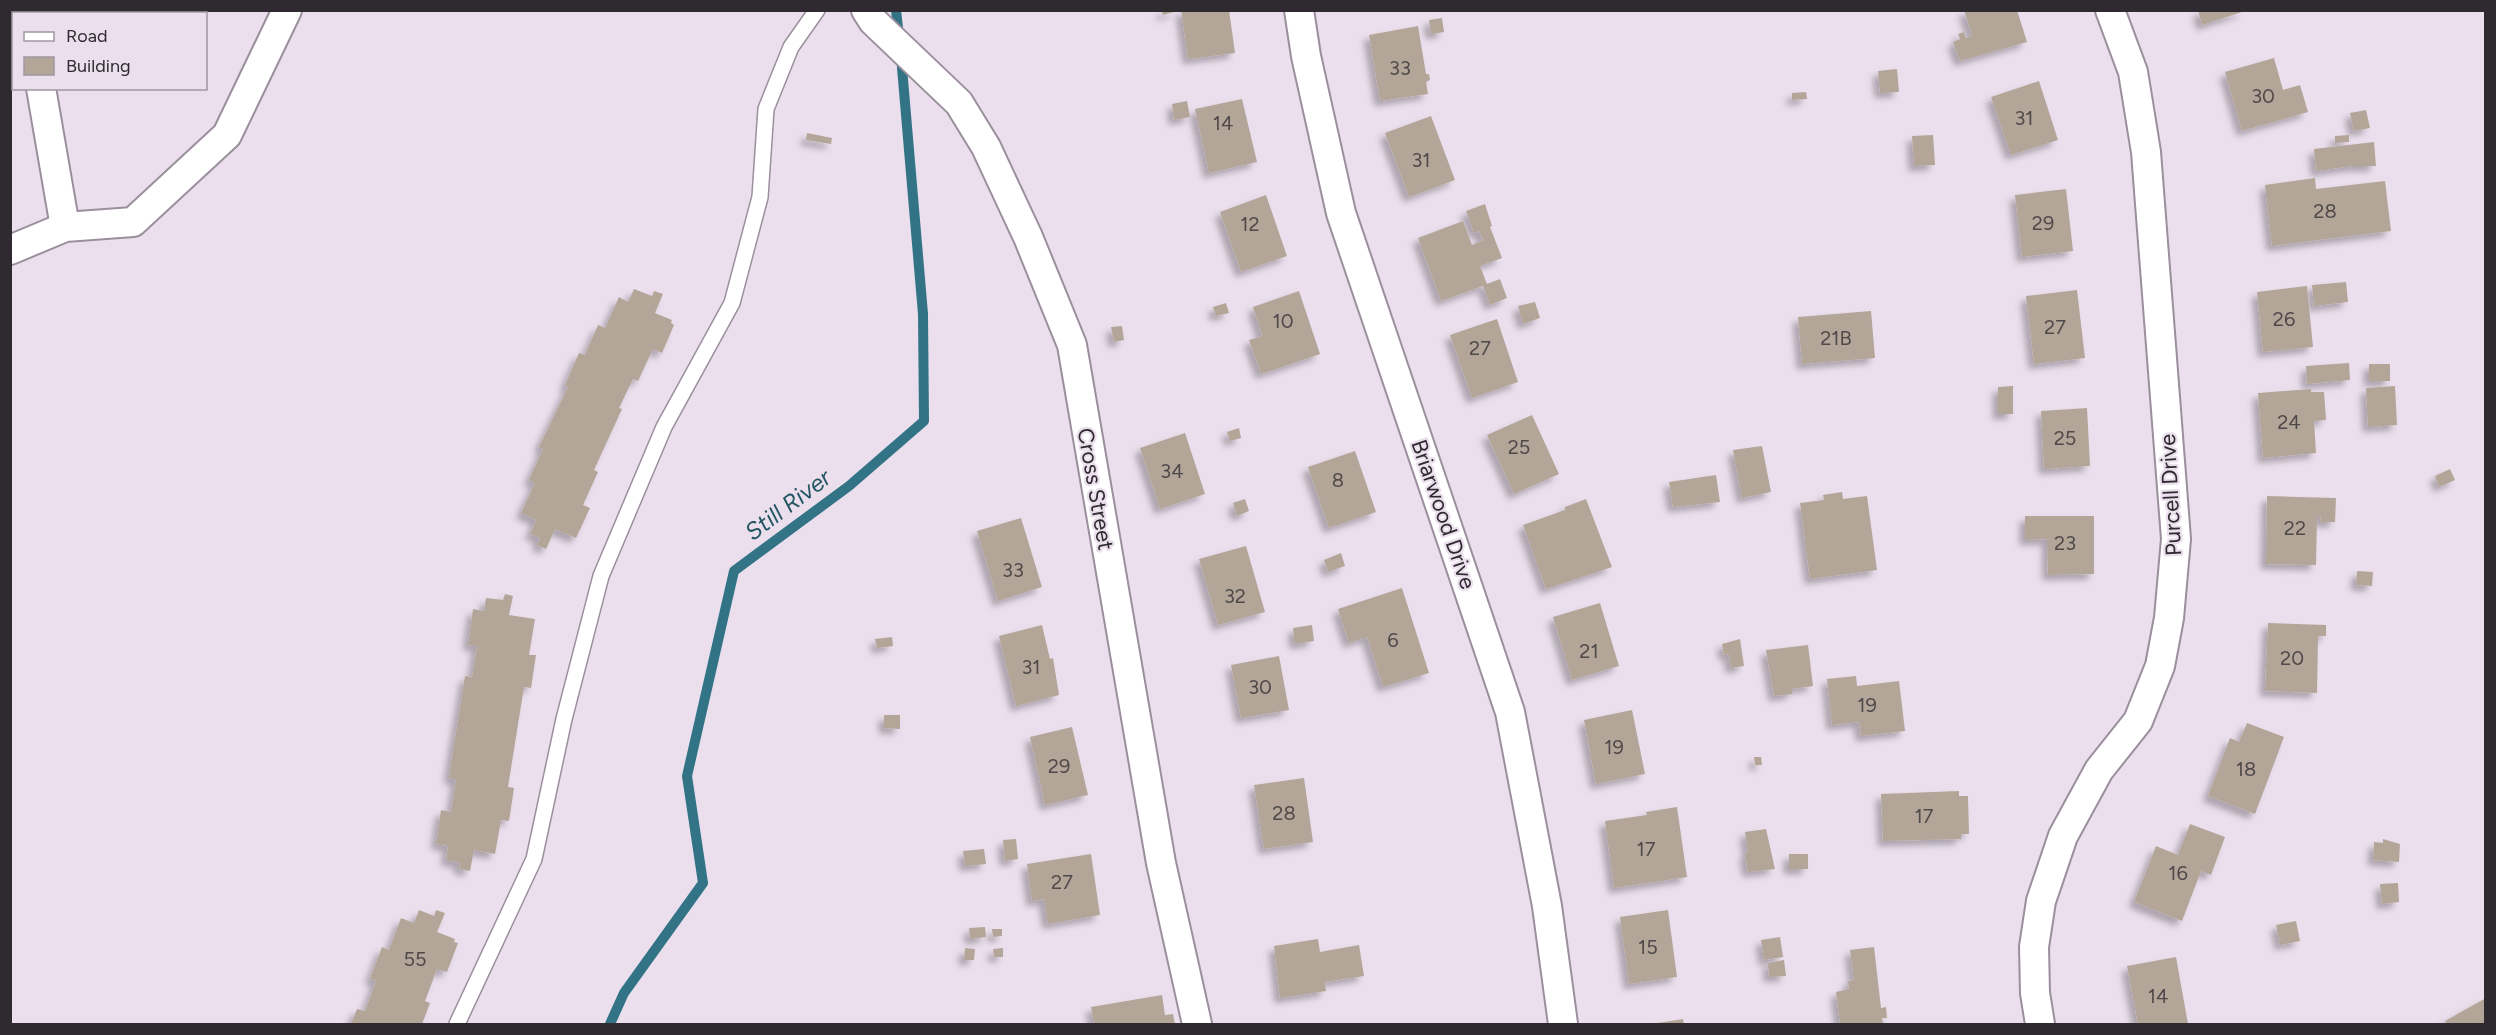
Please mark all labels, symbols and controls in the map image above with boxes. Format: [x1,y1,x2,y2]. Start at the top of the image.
legend [12,12,207,90]
text: Road [66,25,107,47]
text: Building [66,55,131,77]
house number: 33 [1389,56,1411,80]
house number: 30 [2251,84,2275,108]
house number: 31 [2014,106,2034,130]
house number: 14 [1213,111,1233,135]
house number: 31 [1411,148,1431,172]
house number: 28 [2313,199,2337,223]
house number: 29 [2032,211,2054,235]
house number: 12 [1240,212,1260,236]
house number: 26 [2273,307,2295,331]
house number: 10 [1272,309,1294,333]
house number: 27 [2044,315,2066,339]
house number: 21B [1820,326,1852,350]
house number: 27 [1469,336,1491,360]
house number: 24 [2277,410,2301,434]
street label: Cross Street [1071,426,1120,552]
house number: 25 [2054,426,2076,450]
street label: Purcell Drive [2154,433,2187,557]
house number: 25 [1508,435,1530,459]
street label: Briarwood Drive [1405,436,1482,592]
house number: 34 [1160,459,1184,483]
water label: Still River [739,462,837,546]
house number: 8 [1332,468,1344,492]
house number: 22 [2284,516,2306,540]
house number: 23 [2054,531,2076,555]
house number: 33 [1002,558,1024,582]
house number: 32 [1224,584,1246,608]
house number: 6 [1387,628,1399,652]
house number: 21 [1579,639,1599,663]
house number: 20 [2280,646,2304,670]
house number: 31 [1021,655,1041,679]
house number: 30 [1248,675,1272,699]
house number: 19 [1857,693,1877,717]
house number: 19 [1604,735,1624,759]
house number: 29 [1048,754,1070,778]
house number: 18 [2236,757,2256,781]
house number: 28 [1272,801,1296,825]
house number: 17 [1915,804,1934,828]
house number: 17 [1637,837,1656,861]
house number: 16 [2168,861,2188,885]
house number: 27 [1051,870,1073,894]
house number: 15 [1638,935,1658,959]
house number: 55 [404,947,427,971]
house number: 14 [2148,984,2168,1008]

